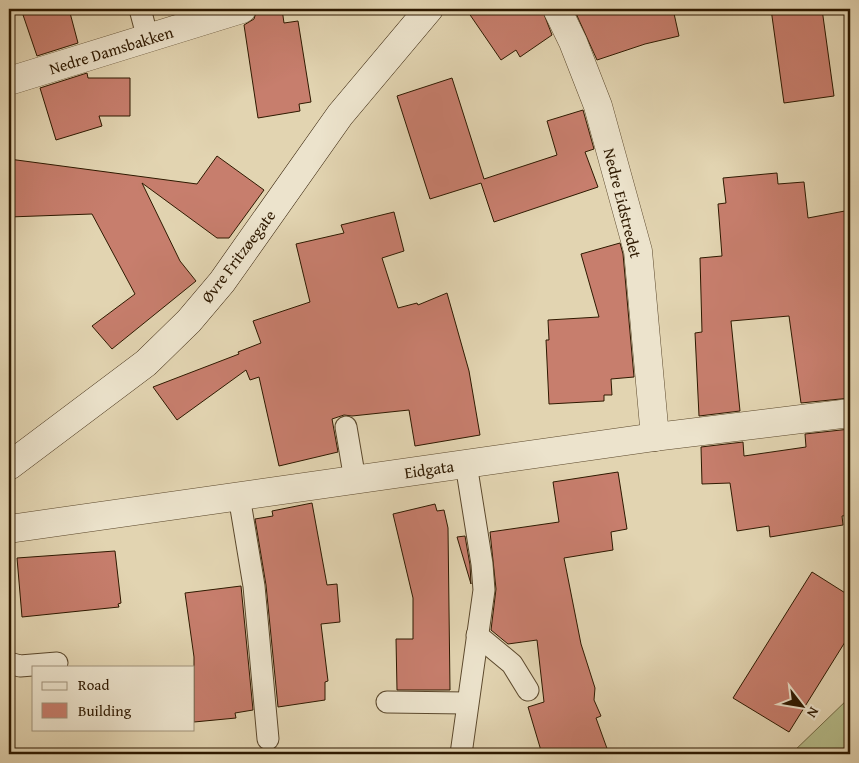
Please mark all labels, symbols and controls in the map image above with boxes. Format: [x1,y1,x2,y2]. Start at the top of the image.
street label: Nedre Damsbakken [46,20,176,80]
street label: Nedre Eidstredet [598,145,648,261]
street label: Øvre Fritzøegate [195,204,281,308]
street label: Eidgata [403,454,456,484]
legend [32,666,195,730]
text: Road [78,674,109,695]
north arrow [776,680,826,730]
text: Building [78,700,132,721]
text: N [802,704,824,722]

